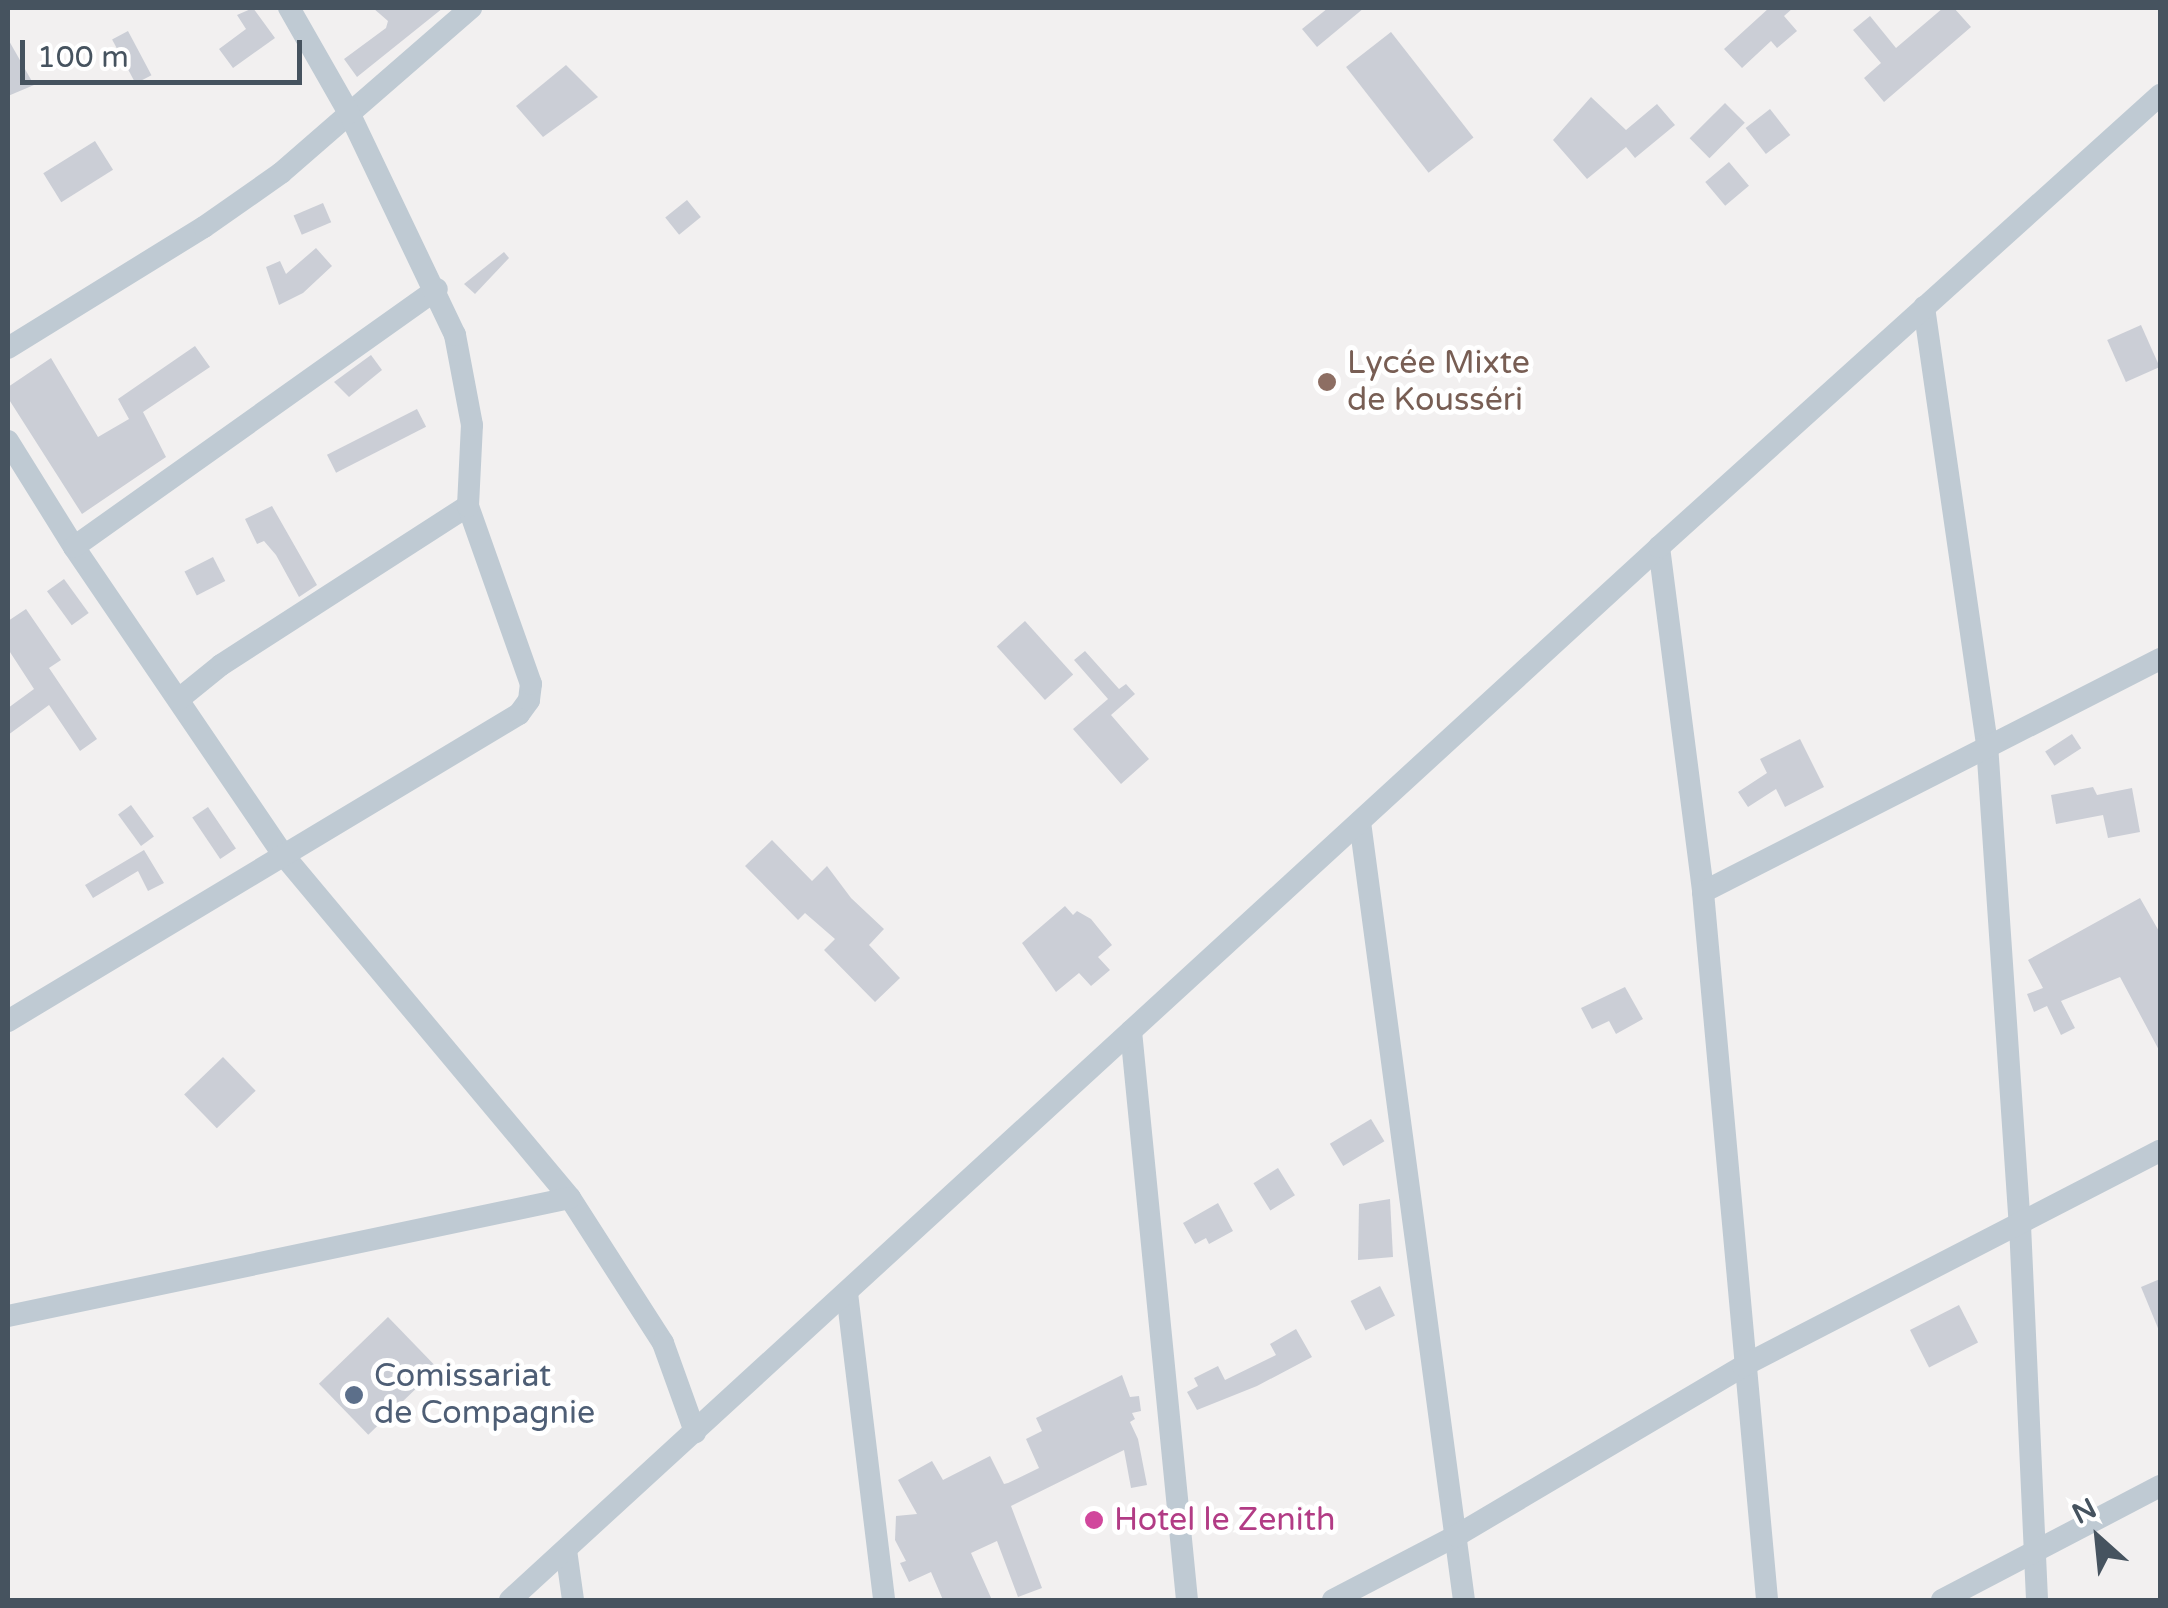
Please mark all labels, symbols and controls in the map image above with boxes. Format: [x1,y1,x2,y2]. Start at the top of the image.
scale bar [25,20,308,82]
text: 100 m [37,39,129,76]
place label: Lycée Mixte de Kousséri [1347,345,1530,420]
marker: Lycée Mixte de Kousséri [1316,371,1338,393]
place label: Comissariat de Compagnie [374,1358,595,1433]
marker: Comissariat de Compagnie [343,1384,365,1406]
north arrow [2048,1488,2148,1588]
text: N [2067,1491,2102,1532]
place label: Hotel le Zenith [1114,1501,1336,1539]
marker: Hotel le Zenith [1083,1509,1105,1531]

